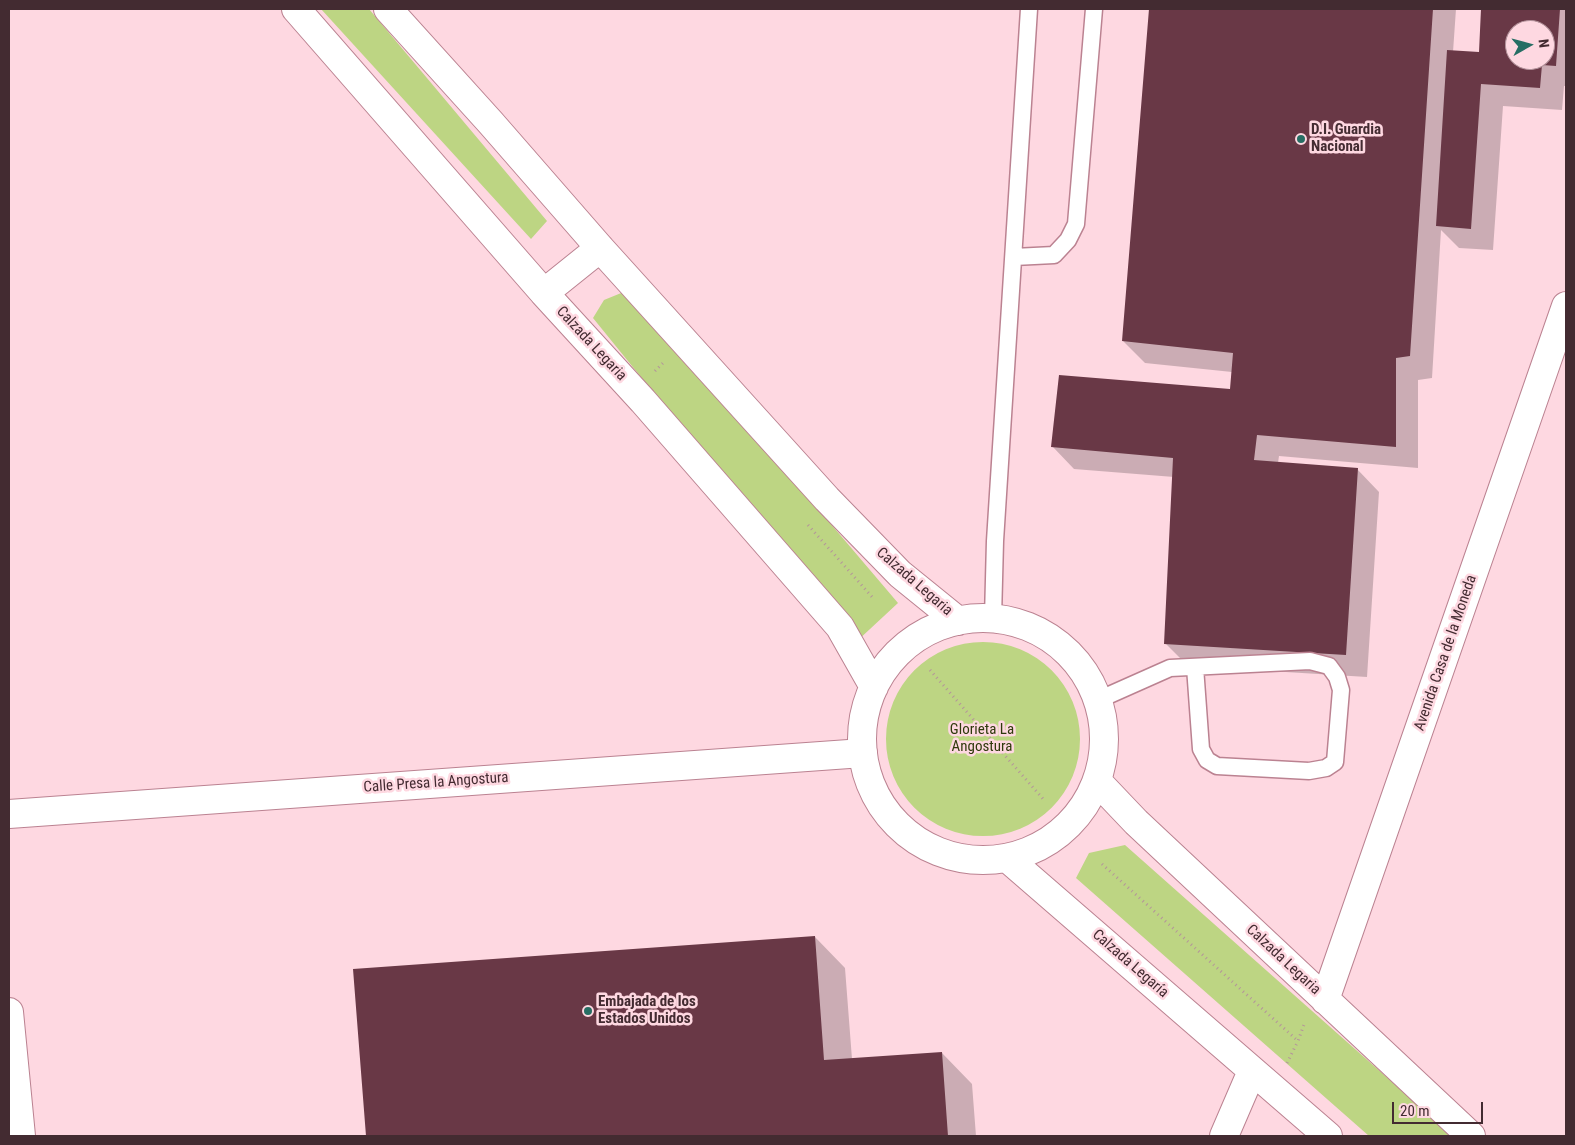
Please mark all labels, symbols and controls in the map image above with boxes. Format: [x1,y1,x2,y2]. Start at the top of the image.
north arrow [1505,20,1555,70]
text: N [1535,38,1552,49]
place label: D.I. Guardia Nacional [1311,121,1381,156]
marker: D.I. Guardia Nacional [1295,133,1307,145]
street label: Calzada Legaria [552,303,630,385]
street label: Calzada Legaria [872,544,956,620]
street label: Avenida Casa de la Moneda [1411,573,1481,733]
park label: Glorieta La Angostura [950,721,1014,756]
street label: Calle Presa la Angostura [363,769,509,797]
street label: Calzada Legaria [1242,921,1324,999]
street label: Calzada Legaría [1088,926,1172,1002]
place label: Embajada de los Estados Unidos [598,993,696,1028]
marker: Embajada de los Estados Unidos [582,1005,594,1017]
scale bar [1395,1092,1486,1124]
text: 20 m [1400,1102,1430,1120]

